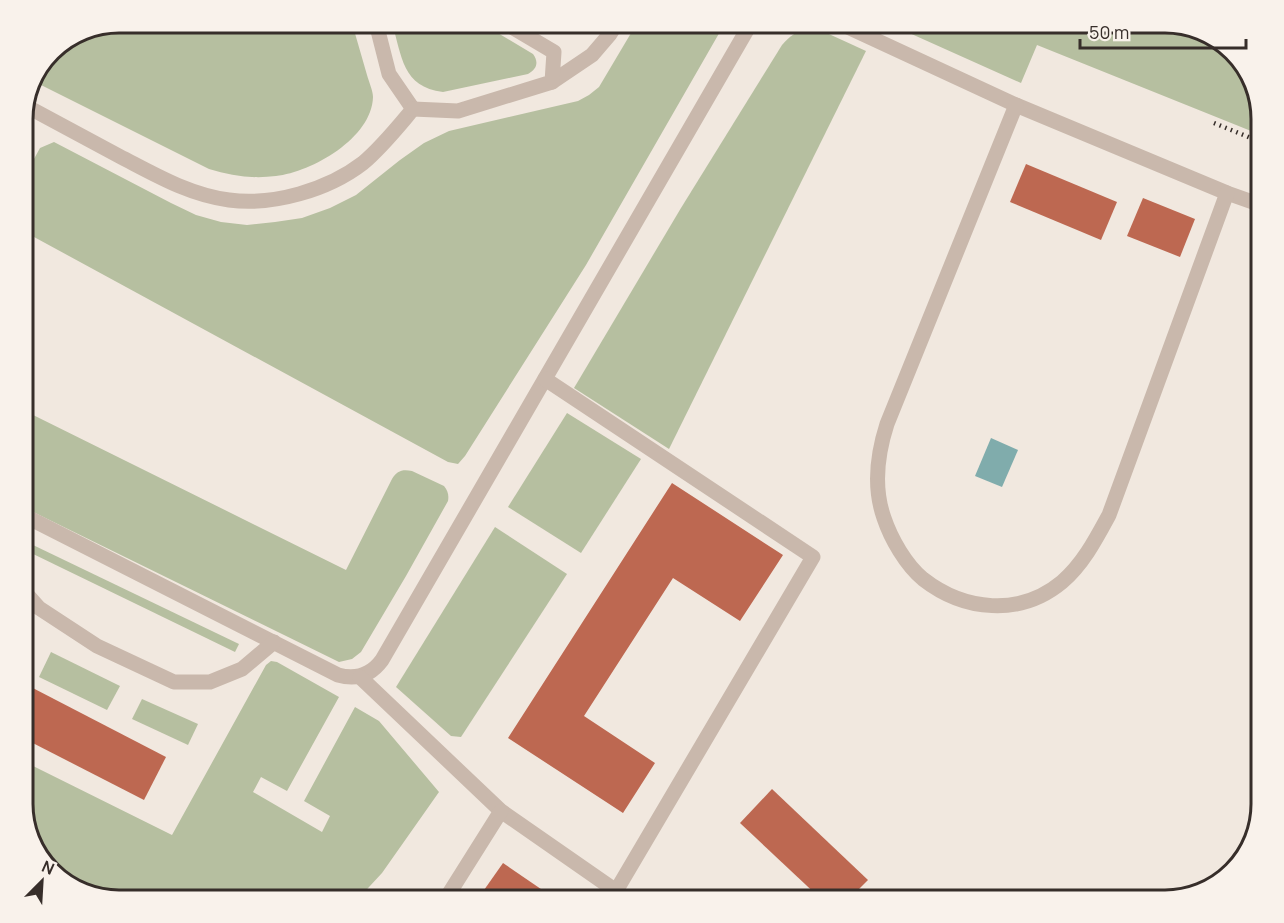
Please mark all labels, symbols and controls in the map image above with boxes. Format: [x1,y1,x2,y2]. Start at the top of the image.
scale bar [1080,12,1246,50]
text: 50 m [1089,20,1129,44]
north arrow [12,851,72,911]
text: N [38,855,58,880]

